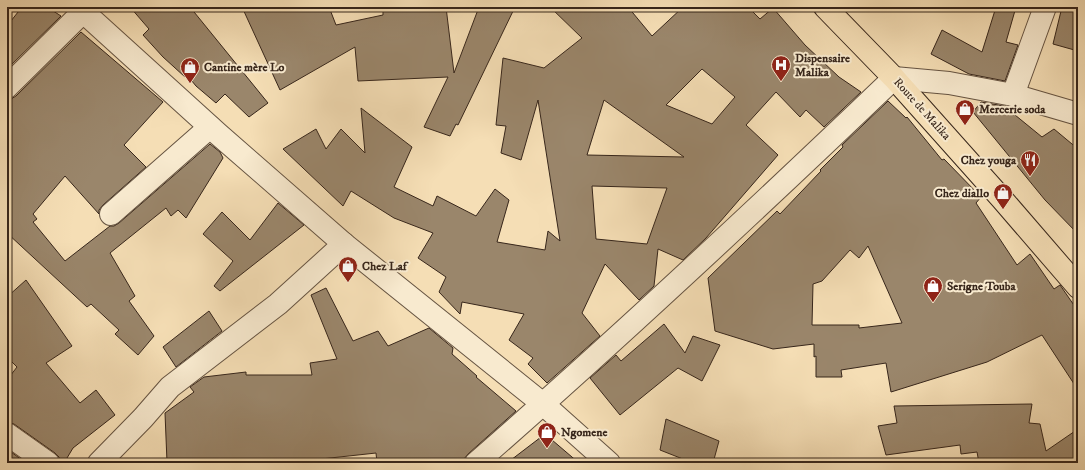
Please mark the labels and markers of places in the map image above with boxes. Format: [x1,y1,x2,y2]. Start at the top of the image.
place label: Dispensaire Malika [795,51,850,80]
hospital icon: Dispensaire Malika [770,54,792,82]
shop icon: Cantine mère Lo [179,56,201,84]
place label: Cantine mère Lo [204,60,285,75]
shop icon: Mercerie soda [954,98,976,126]
place label: Mercerie soda [979,102,1046,117]
restaurant icon: Chez youga [1019,149,1041,177]
place label: Chez youga [961,153,1017,168]
shop icon: Chez diallo [992,182,1014,210]
place label: Chez diallo [935,186,989,201]
shop icon: Chez Laf [337,255,359,283]
place label: Chez Laf [362,259,409,274]
shop icon: Serigne Touba [922,275,944,303]
place label: Serigne Touba [947,279,1016,294]
shop icon: Ngomene [536,421,558,449]
place label: Ngomene [561,425,607,440]

